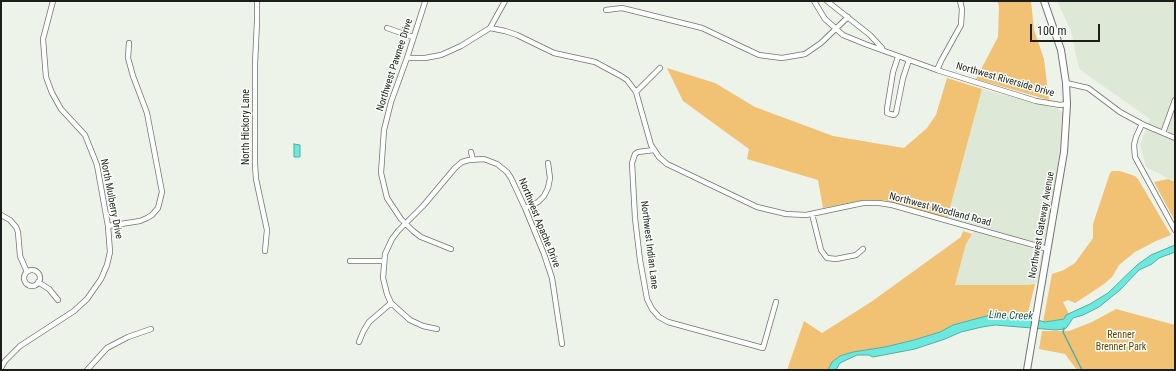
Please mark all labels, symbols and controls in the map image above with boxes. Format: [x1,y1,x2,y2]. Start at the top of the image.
scale bar [1032,16,1102,42]
street label: Northwest Pawnee Drive [374,17,416,113]
text: 100 m [1037,24,1067,38]
street label: Northwest Riverside Drive [955,60,1055,100]
street label: North Hickory Lane [240,89,252,165]
street label: North Mulberry Drive [97,158,125,240]
street label: Northwest Gateway Avenue [1027,171,1057,279]
street label: Northwest Apache Drive [516,177,562,269]
street label: Northwest Woodland Road [888,191,992,229]
street label: Northwest Indian Lane [638,200,660,290]
water label: Line Creek [989,309,1033,323]
park label: Renner Brenner Park [1096,329,1146,352]

